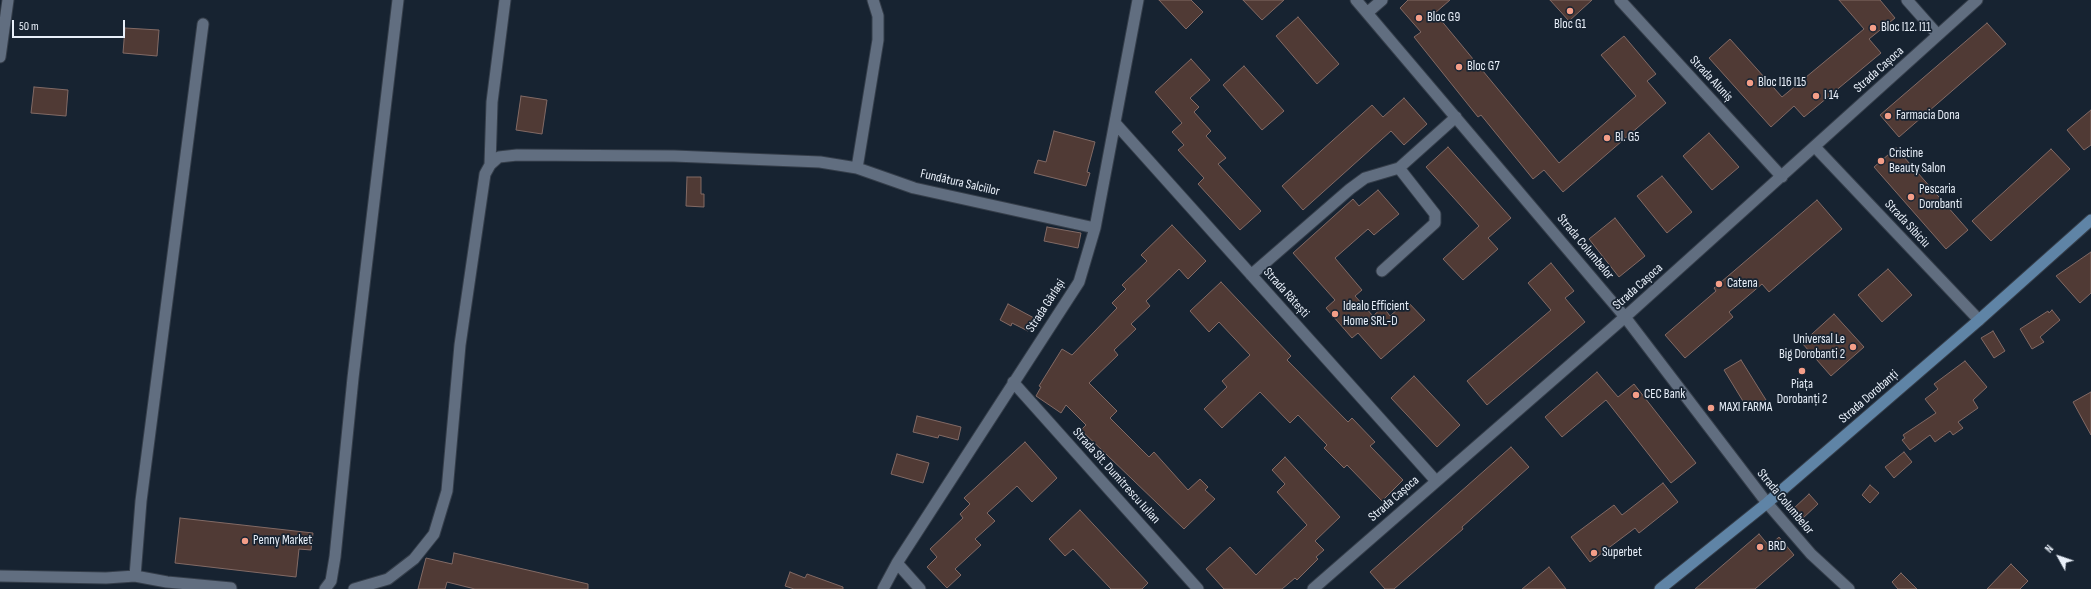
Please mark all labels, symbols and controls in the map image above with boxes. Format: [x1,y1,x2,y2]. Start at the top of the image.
marker: Bloc G1 [1565,6,1575,16]
place label: Bloc G9 [1427,10,1460,26]
scale bar [14,12,127,38]
marker: Bloc G9 [1414,13,1424,23]
place label: Bloc G1 [1554,17,1586,33]
text: 50 m [19,19,39,34]
place label: Bloc I12. I11 [1881,20,1931,36]
marker: Bloc I12. I11 [1868,23,1878,33]
street label: Strada Cașoca [1851,44,1907,96]
street label: Strada Aluniș [1686,53,1736,105]
place label: Bloc G7 [1467,59,1500,75]
marker: Bloc G7 [1454,62,1464,72]
place label: Bloc I16 I15 [1758,75,1806,91]
marker: Bloc I16 I15 [1745,78,1755,88]
place label: I 14 [1824,88,1839,104]
marker: I 14 [1811,91,1821,101]
place label: Farmacia Dona [1896,108,1960,124]
marker: Farmacia Dona [1883,111,1893,121]
place label: Bl. G5 [1615,130,1639,146]
marker: Bl. G5 [1602,133,1612,143]
place label: Cristine Beauty Salon [1889,146,1945,177]
marker: Cristine Beauty Salon [1876,156,1886,166]
street label: Fundătura Salciilor [919,166,1001,200]
place label: Pescaria Dorobanti [1919,182,1962,213]
marker: Pescaria Dorobanti [1906,192,1916,202]
street label: Strada Sibiciu [1881,197,1933,251]
street label: Strada Columbelor [1553,211,1617,283]
street label: Strada Cașoca [1610,261,1666,313]
street label: Strada Rătești [1260,265,1312,321]
place label: Catena [1727,276,1758,292]
street label: Strada Gârlași [1023,277,1069,335]
marker: Catena [1714,279,1724,289]
place label: Idealo Efficient Home SRL-D [1343,299,1409,330]
marker: Idealo Efficient Home SRL-D [1330,309,1340,319]
place label: Universal Le Big Dorobanti 2 [1779,332,1845,363]
marker: Universal Le Big Dorobanti 2 [1848,342,1858,352]
marker: Piața Dorobanți 2 [1797,366,1807,376]
street label: Strada Dorobanți [1836,367,1902,427]
place label: Piața Dorobanți 2 [1777,377,1827,408]
place label: CEC Bank [1644,387,1685,403]
marker: CEC Bank [1631,390,1641,400]
place label: MAXI FARMA [1719,400,1772,416]
marker: MAXI FARMA [1706,403,1716,413]
street label: Strada Slt. Dumitrescu Iulian [1069,425,1163,527]
street label: Strada Columbelor [1753,466,1817,538]
street label: Strada Cașoca [1366,473,1422,525]
place label: Penny Market [253,533,312,549]
marker: Penny Market [240,536,250,546]
north arrow [2039,537,2079,577]
place label: BRD [1768,539,1786,555]
marker: BRD [1755,542,1765,552]
text: N [2043,543,2056,555]
place label: Superbet [1602,545,1642,561]
marker: Superbet [1589,548,1599,558]

